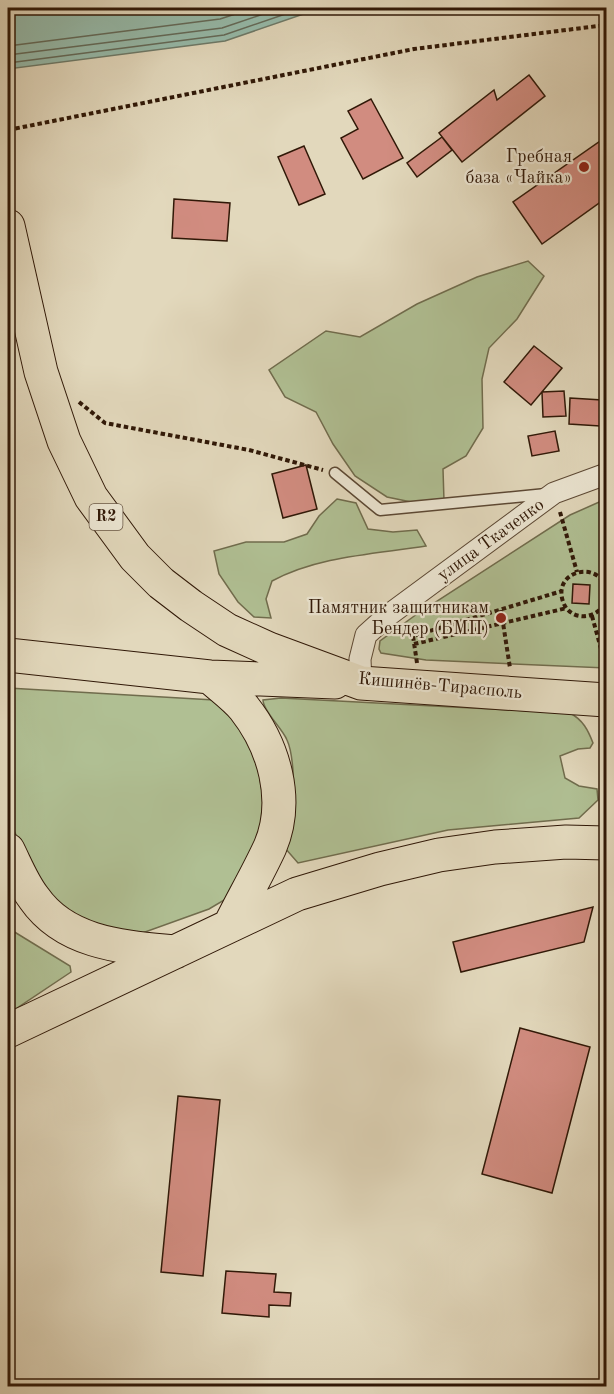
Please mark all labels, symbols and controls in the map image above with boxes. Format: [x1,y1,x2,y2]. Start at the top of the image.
place label: Гребная база «Чайка» [465,148,572,187]
marker: Гребная база «Чайка» [577,160,591,174]
street label: улица Ткаченко [434,495,548,585]
road number: R2 [90,504,122,530]
place label: Памятник защитникам Бендер (БМП) [308,599,489,638]
marker: Памятник защитникам Бендер (БМП) [494,611,508,625]
street label: Кишинёв-Тирасполь [357,670,523,702]

